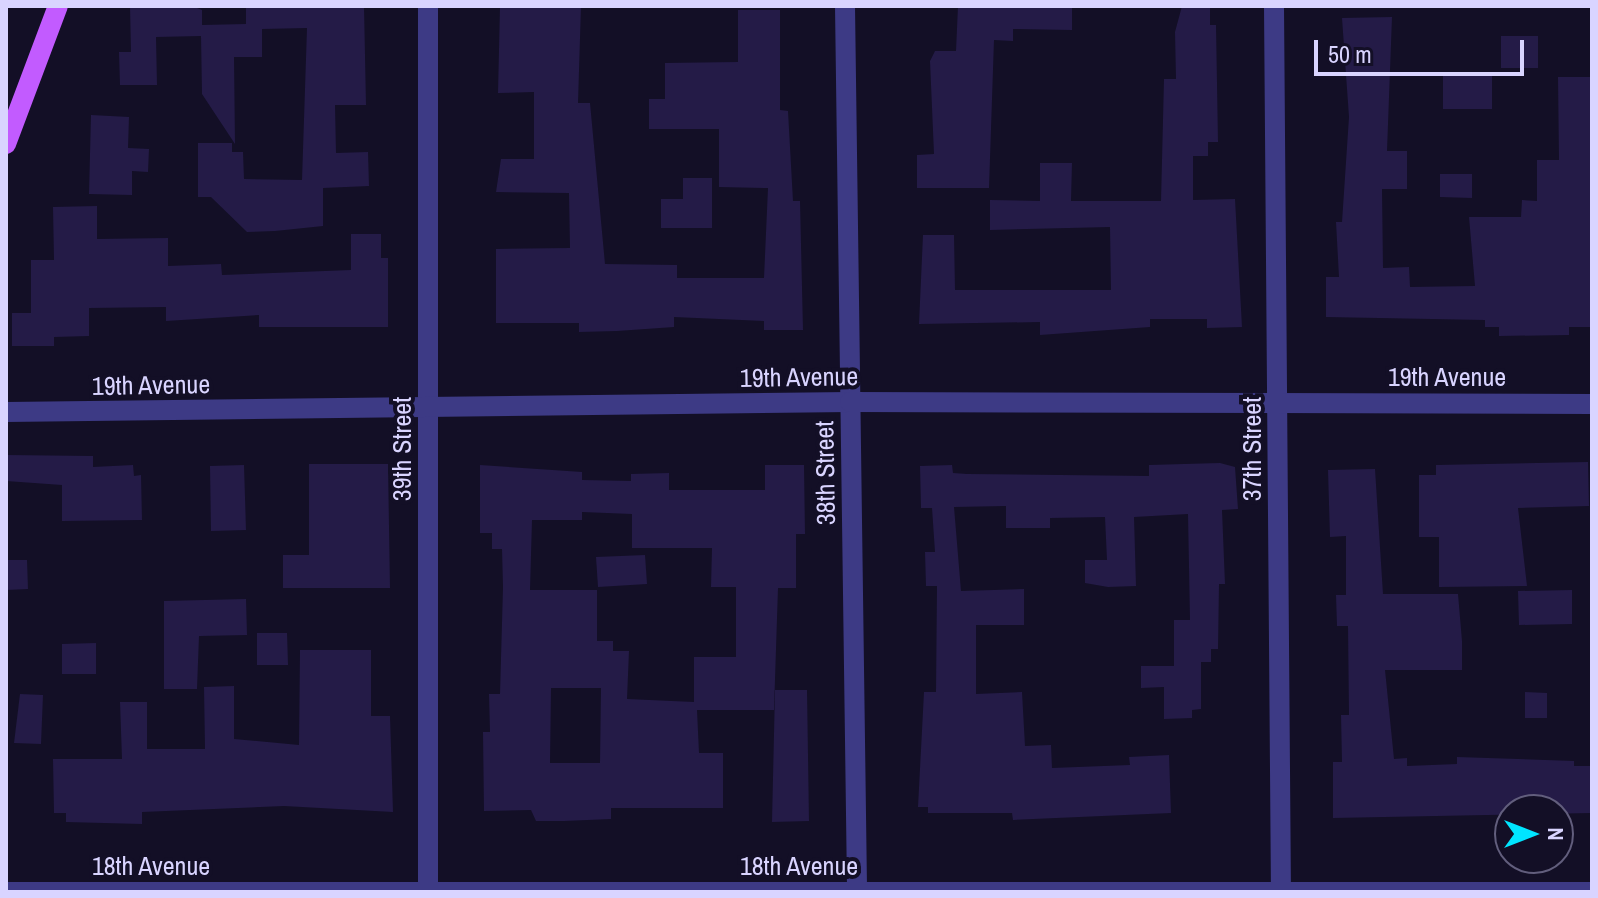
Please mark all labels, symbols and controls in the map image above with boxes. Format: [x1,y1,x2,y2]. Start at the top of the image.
scale bar [1318,24,1528,74]
text: 50 m [1328,38,1372,70]
street label: 19th Avenue [739,360,859,394]
street label: 19th Avenue [1387,361,1507,393]
street label: 19th Avenue [91,368,211,402]
street label: 39th Street [386,397,418,501]
street label: 37th Street [1236,397,1268,501]
street label: 38th Street [808,421,842,525]
north arrow [1494,794,1574,874]
text: N [1541,827,1571,841]
street label: 18th Avenue [91,850,211,882]
street label: 18th Avenue [739,850,859,882]

